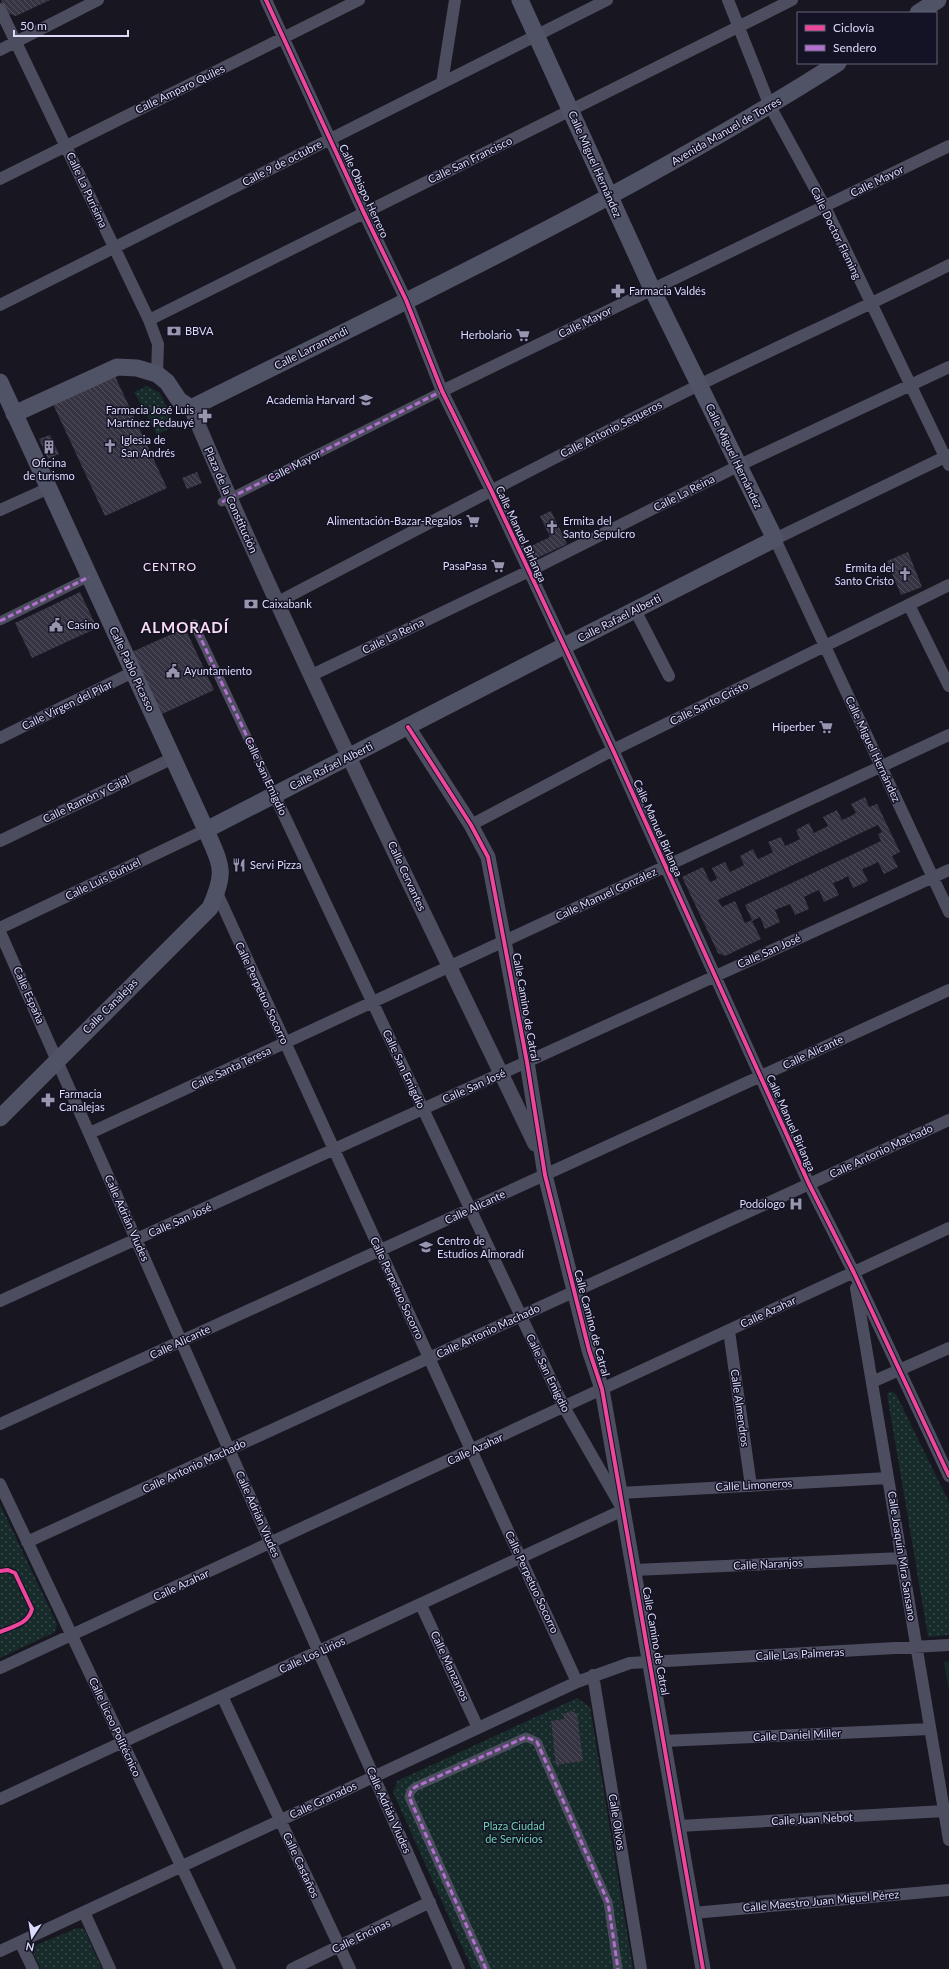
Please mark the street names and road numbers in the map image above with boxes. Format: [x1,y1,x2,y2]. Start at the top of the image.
street label: Calle Amparo Quiles [133,61,227,116]
street label: Avenida Manuel de Torres [668,94,783,167]
street label: Calle Miguel Hernández [566,109,625,219]
street label: Calle San Francisco [425,133,514,186]
street label: Calle 9 de octubre [240,137,324,188]
street label: Calle Obispo Herrero [337,142,392,240]
street label: Calle La Purísima [64,150,111,230]
street label: Calle Mayor [848,162,906,199]
street label: Calle Doctor Fleming [808,184,865,281]
street label: Calle Mayor [556,303,614,340]
street label: Calle Larramendi [272,323,350,372]
street label: Calle Antonio Sequeros [558,397,664,460]
street label: Calle Miguel Hernández [703,401,766,510]
street label: Plaza de la Constitución [202,445,261,555]
street label: Calle Mayor [265,447,322,484]
street label: Calle La Reina [651,472,717,514]
street label: Calle Manuel Birlanga [493,484,549,584]
street label: Calle Rafael Alberti [575,591,663,644]
street label: Calle La Reina [360,615,426,656]
street label: Calle Pablo Picasso [107,624,158,713]
street label: Calle Virgen del Pilar [19,677,114,732]
street label: Calle Santo Cristo [667,678,750,727]
street label: Calle Miguel Hernández [843,694,904,804]
street label: Calle San Emigdio [242,734,290,817]
street label: Calle Rafael Alberti [287,739,375,792]
street label: Calle Ramón y Cajal [40,772,131,825]
street label: Calle Manuel Birlanga [631,777,686,878]
street label: Calle Cervantes [386,839,429,913]
street label: Calle Luis Buñuel [63,855,143,902]
street label: Calle Manuel González [553,864,658,923]
street label: Calle San José [735,931,803,970]
street label: Calle Perpetuo Socorro [233,940,292,1046]
street label: Calle Camino de Catral [511,952,542,1062]
street label: Calle España [11,964,48,1025]
street label: Calle Canalejas [79,975,140,1036]
street label: Calle San Emigdio [380,1027,428,1110]
street label: Calle Alicante [780,1032,845,1071]
street label: Calle Santa Teresa [189,1043,273,1092]
street label: Calle San José [440,1066,508,1105]
street label: Calle Manuel Birlanga [764,1072,819,1173]
street label: Calle Antonio Machado [827,1121,935,1180]
street label: Calle Adrián Viudes [103,1173,152,1263]
street label: Calle Alicante [442,1187,507,1226]
street label: Calle San José [146,1200,214,1239]
street label: Calle Perpetuo Socorro [368,1235,427,1341]
street label: Calle Camino de Catral [572,1268,613,1378]
street label: Calle Azahar [738,1293,798,1330]
street label: Calle Antonio Machado [434,1301,542,1360]
street label: Calle Alicante [147,1322,212,1361]
street label: Calle San Emigdio [524,1332,573,1414]
street label: Calle Almendros [729,1368,752,1448]
street label: Calle Azahar [445,1430,505,1467]
street label: Calle Antonio Machado [140,1436,248,1495]
street label: Calle Adrián Viudes [234,1469,283,1559]
street label: Calle Limoneros [715,1476,793,1493]
street label: Calle Joaquín Mira Sansano [886,1490,919,1622]
street label: Calle Perpetuo Socorro [503,1529,562,1635]
street label: Calle Naranjos [733,1555,803,1572]
street label: Calle Azahar [151,1566,211,1603]
street label: Calle Camino de Catral [641,1586,672,1696]
street label: Calle Manzanos [429,1629,472,1703]
street label: Calle Los Lirios [277,1633,347,1676]
street label: Calle Las Palmeras [755,1645,845,1662]
street label: Calle Liceo Politécnico [87,1675,144,1778]
street label: Calle Daniel Miller [753,1726,841,1743]
street label: Calle Adrián Viudes [365,1765,414,1855]
street label: Calle Granados [287,1778,359,1821]
street label: Calle Olivos [607,1793,628,1851]
street label: Calle Juan Nebot [771,1810,853,1827]
street label: Calle Castaños [281,1830,322,1900]
street label: Calle Maestro Juan Miguel Pérez [742,1887,900,1914]
street label: Calle Encinas [330,1916,392,1955]

